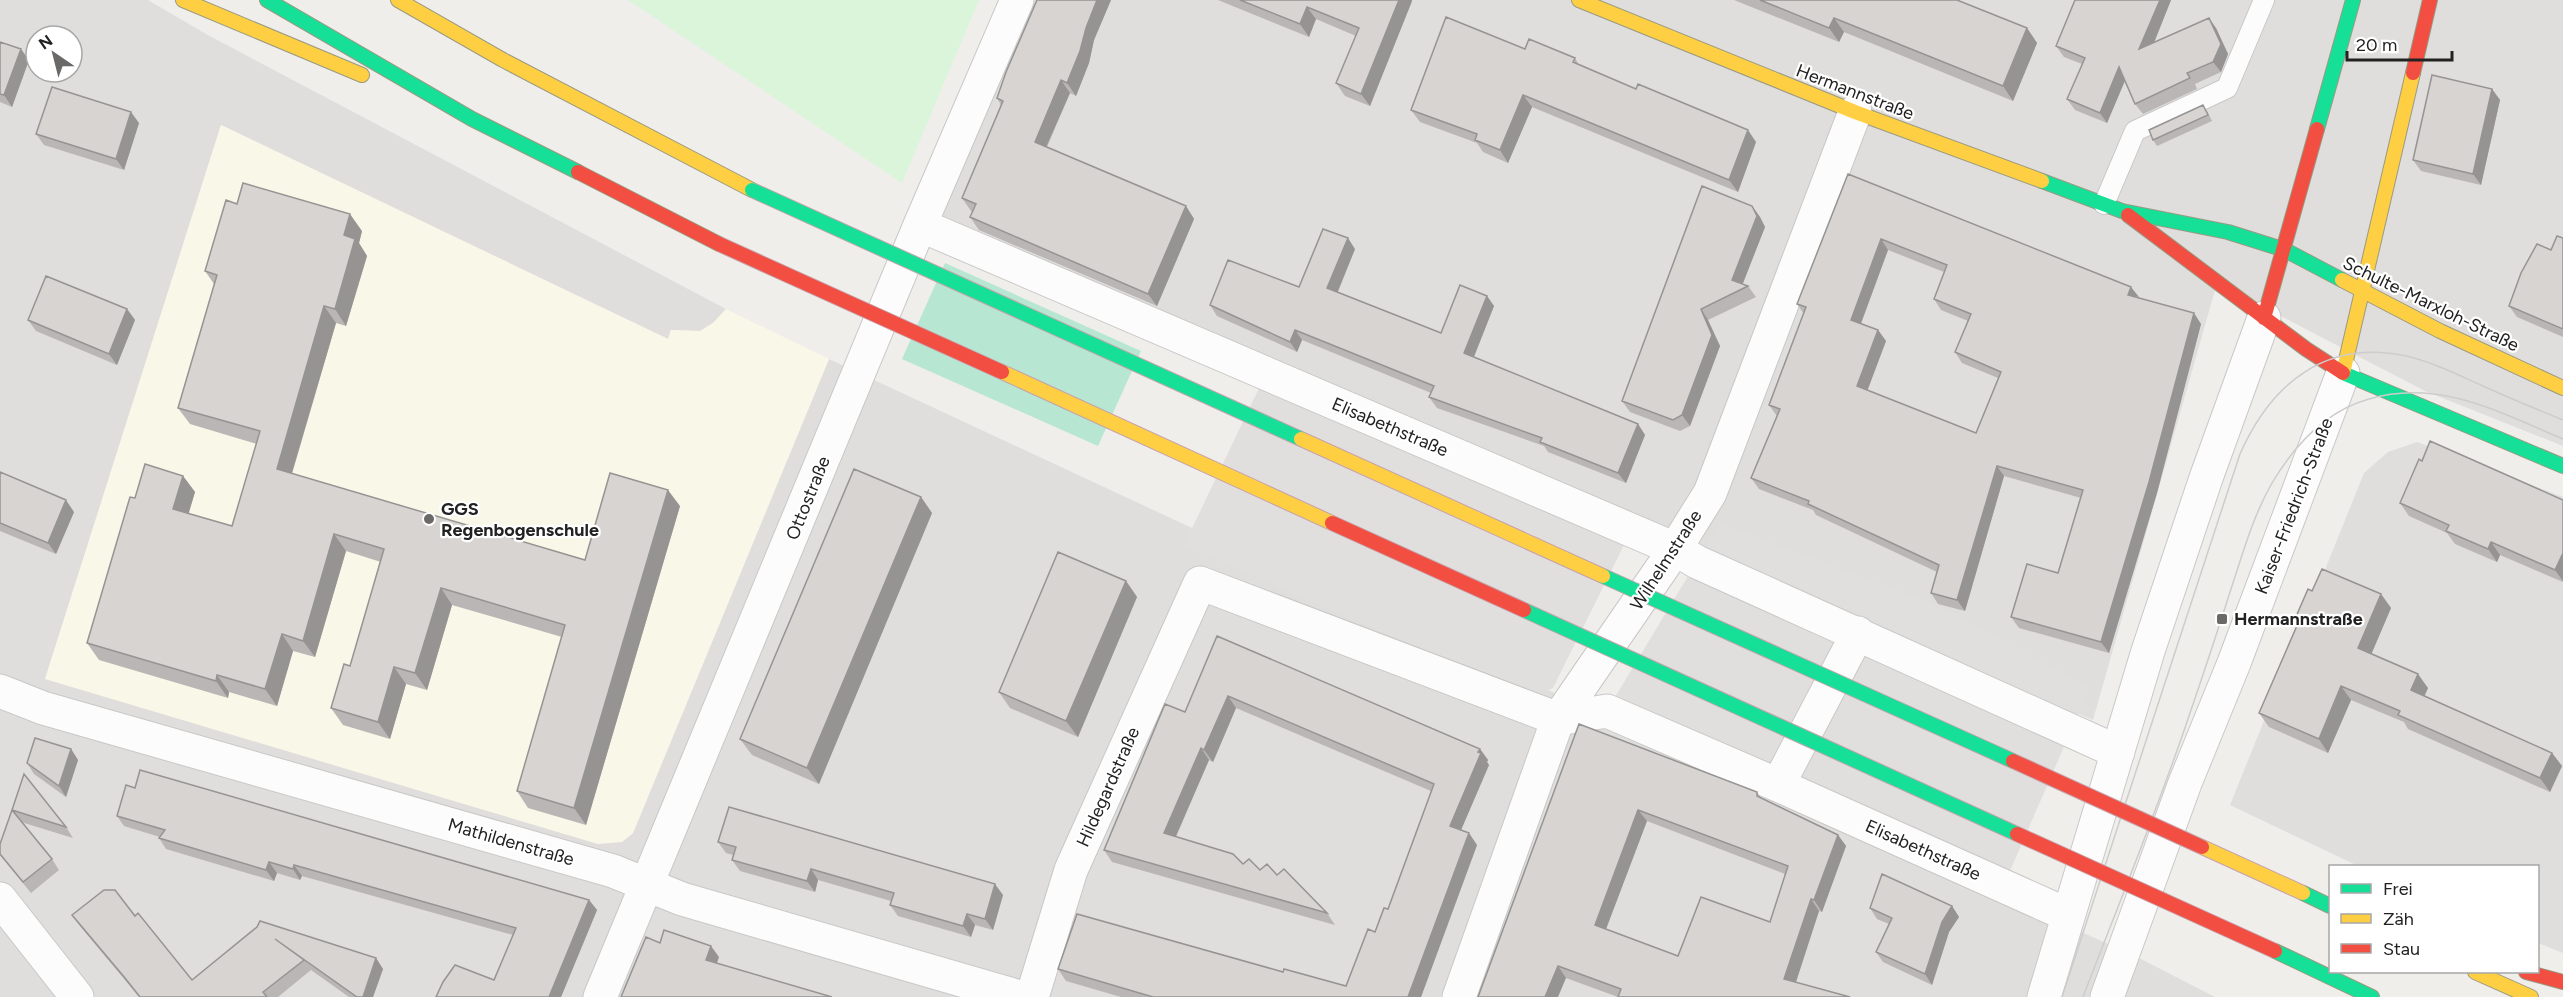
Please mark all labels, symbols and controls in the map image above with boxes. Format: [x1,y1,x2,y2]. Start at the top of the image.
north arrow [24,24,84,84]
scale bar [2347,24,2452,62]
text: N [35,31,56,53]
text: 20 m [2356,34,2397,56]
street label: Hermannstraße [1793,59,1917,125]
street label: Schulte-Marxloh-Straße [2339,252,2523,356]
street label: Elisabethstraße [1329,393,1452,461]
street label: Kaiser-Friedrich-Straße [2250,415,2338,597]
street label: Ottostraße [781,453,835,543]
place label: GGS Regenbogenschule [441,498,599,541]
street label: Wilhelmstraße [1625,506,1707,614]
marker: GGS Regenbogenschule [422,512,436,526]
place label: Hermannstraße [2234,608,2363,630]
marker: Hermannstraße [2215,612,2229,626]
street label: Hildegardstraße [1072,724,1144,850]
street label: Mathildenstraße [445,813,577,871]
street label: Elisabethstraße [1862,815,1984,885]
legend [2329,865,2539,973]
text: Frei [2383,878,2413,900]
text: Zäh [2383,908,2414,930]
text: Stau [2383,938,2420,960]

